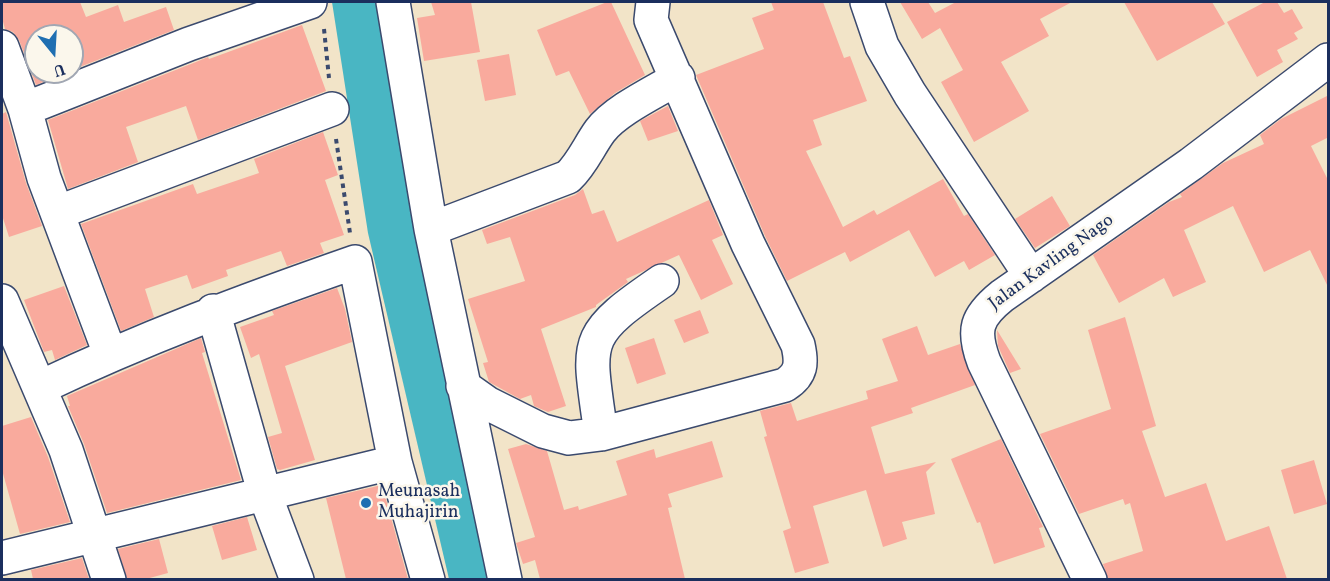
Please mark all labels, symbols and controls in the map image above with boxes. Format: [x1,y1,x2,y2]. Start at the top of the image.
north arrow [24,24,84,84]
text: U [50,57,68,81]
street label: Jalan Kavling Nago [985,210,1119,316]
place label: Meunasah Muhajirin [378,482,460,524]
marker: Meunasah Muhajirin [359,496,373,510]

